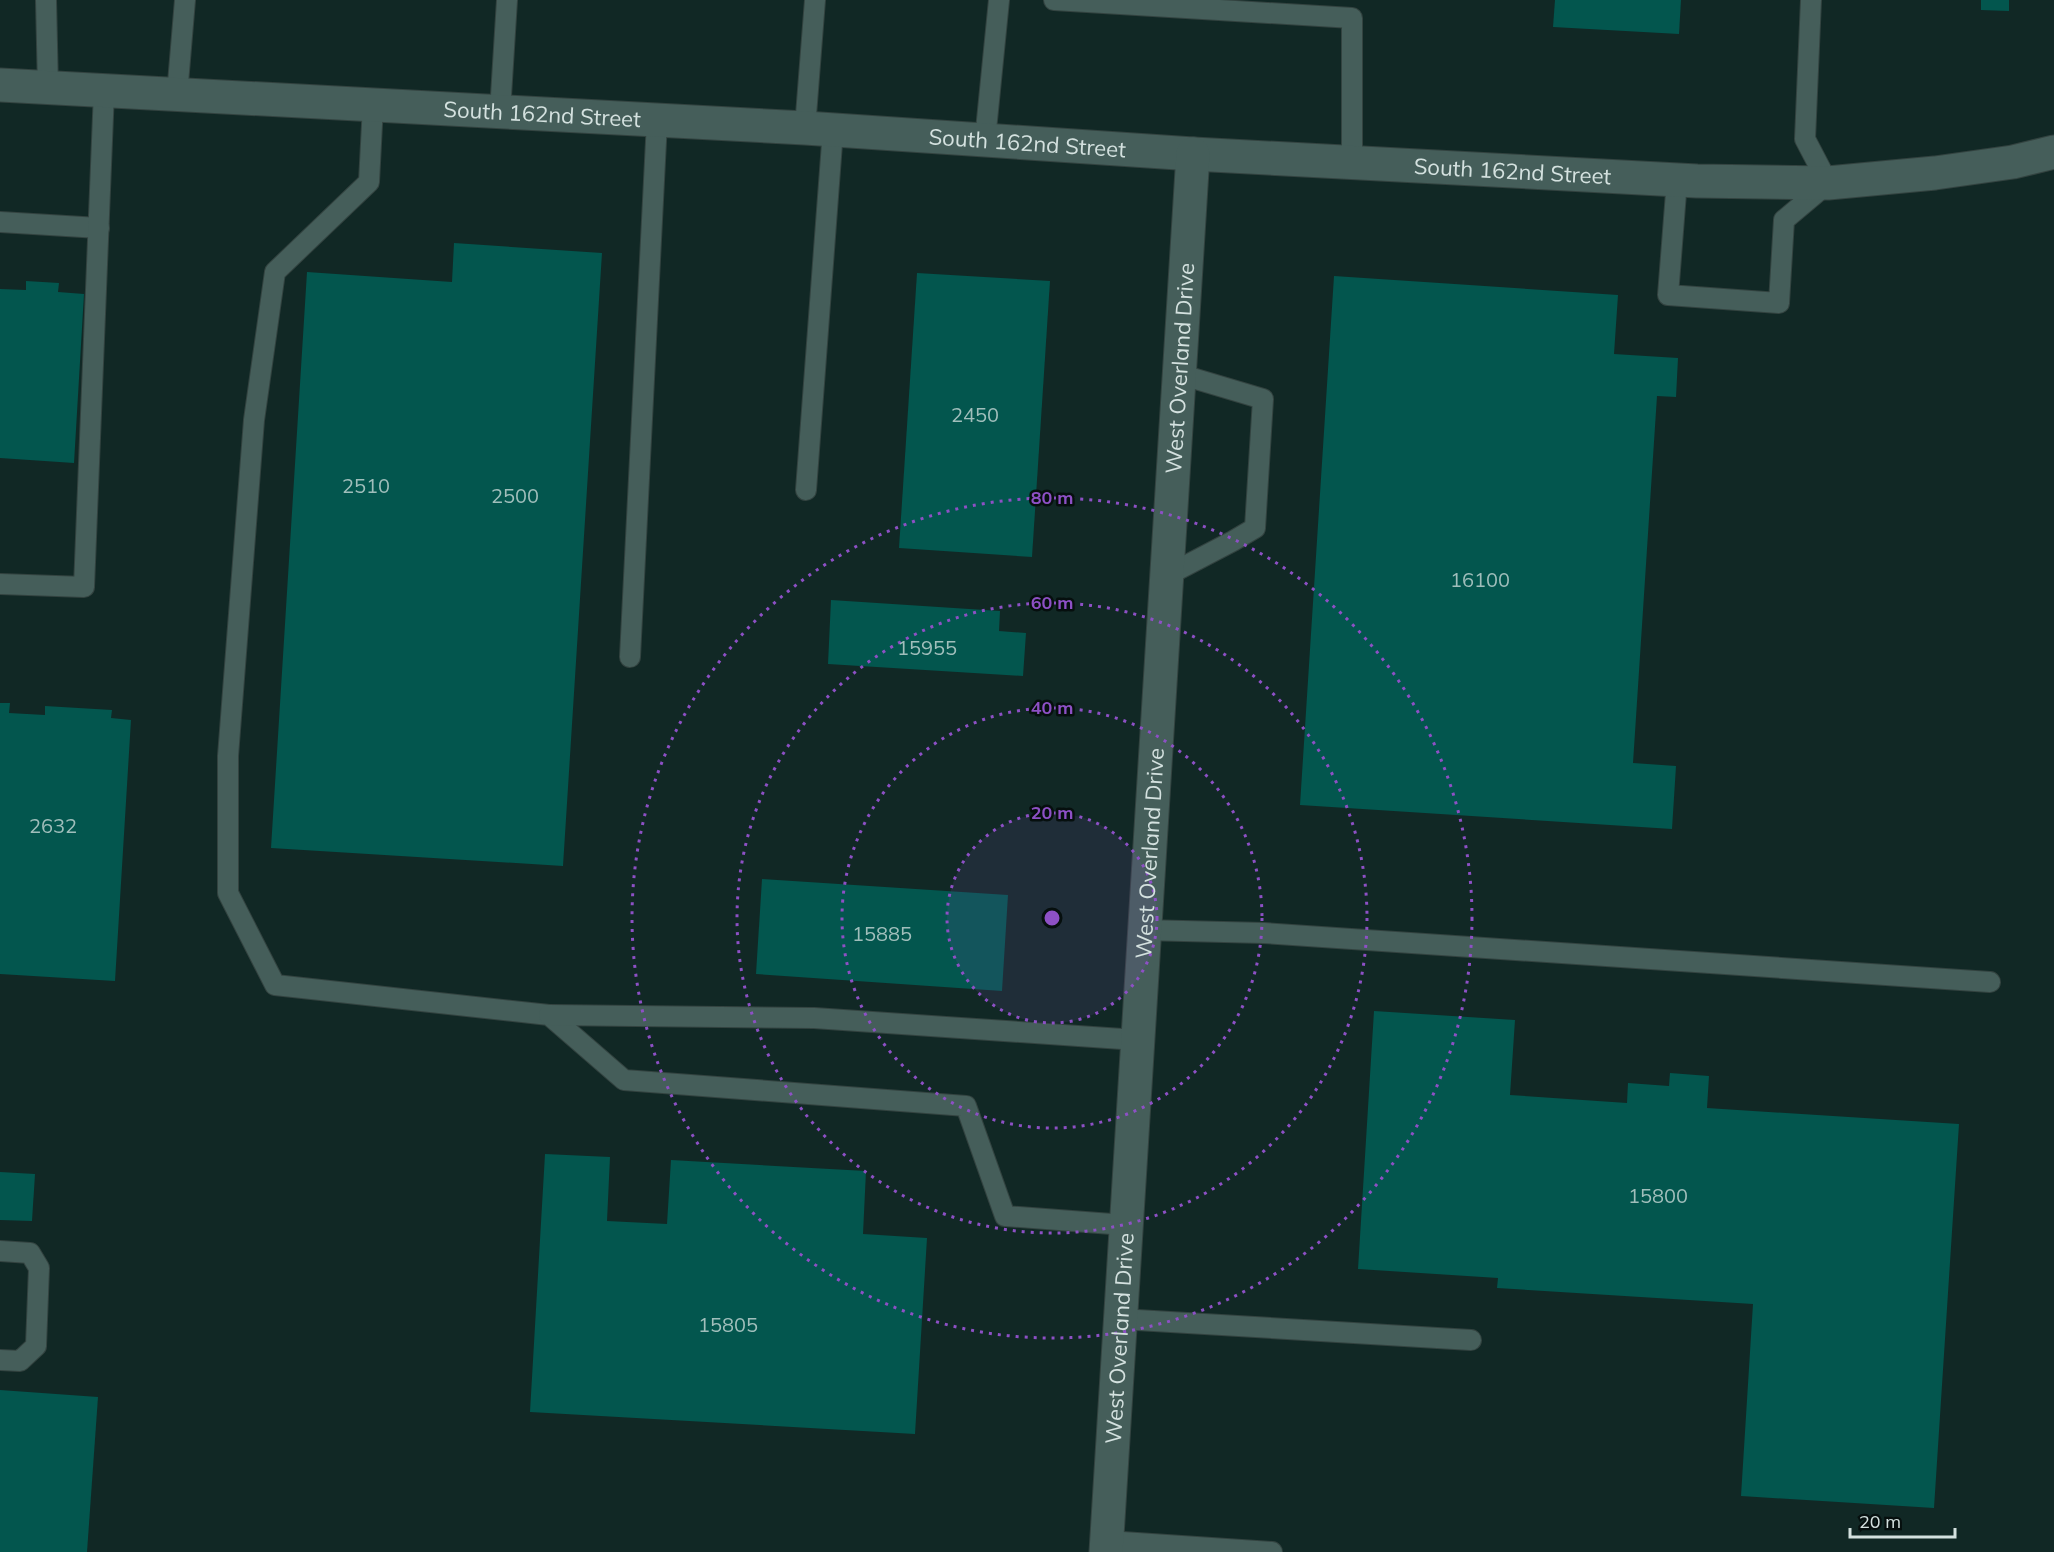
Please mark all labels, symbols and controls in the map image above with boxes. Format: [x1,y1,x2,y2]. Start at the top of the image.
street label: South 162nd Street [443,95,642,133]
street label: South 162nd Street [928,122,1127,163]
street label: South 162nd Street [1413,152,1612,190]
street label: West Overland Drive [1159,262,1200,475]
house number: 2450 [951,402,999,427]
house number: 2510 [342,473,390,498]
house number: 2500 [491,483,539,508]
text: 80 m [1031,486,1073,509]
house number: 16100 [1450,567,1510,592]
text: 60 m [1031,591,1073,614]
house number: 15955 [897,635,957,660]
text: 40 m [1031,696,1073,719]
street label: West Overland Drive [1129,747,1170,960]
text: 20 m [1031,801,1073,824]
house number: 2632 [29,813,77,838]
centre of rings [1042,908,1062,928]
house number: 15885 [852,921,912,946]
house number: 15800 [1628,1183,1688,1208]
street label: West Overland Drive [1099,1232,1140,1445]
house number: 15805 [698,1312,758,1337]
scale bar [1850,1501,1955,1539]
text: 20 m [1859,1510,1901,1533]

